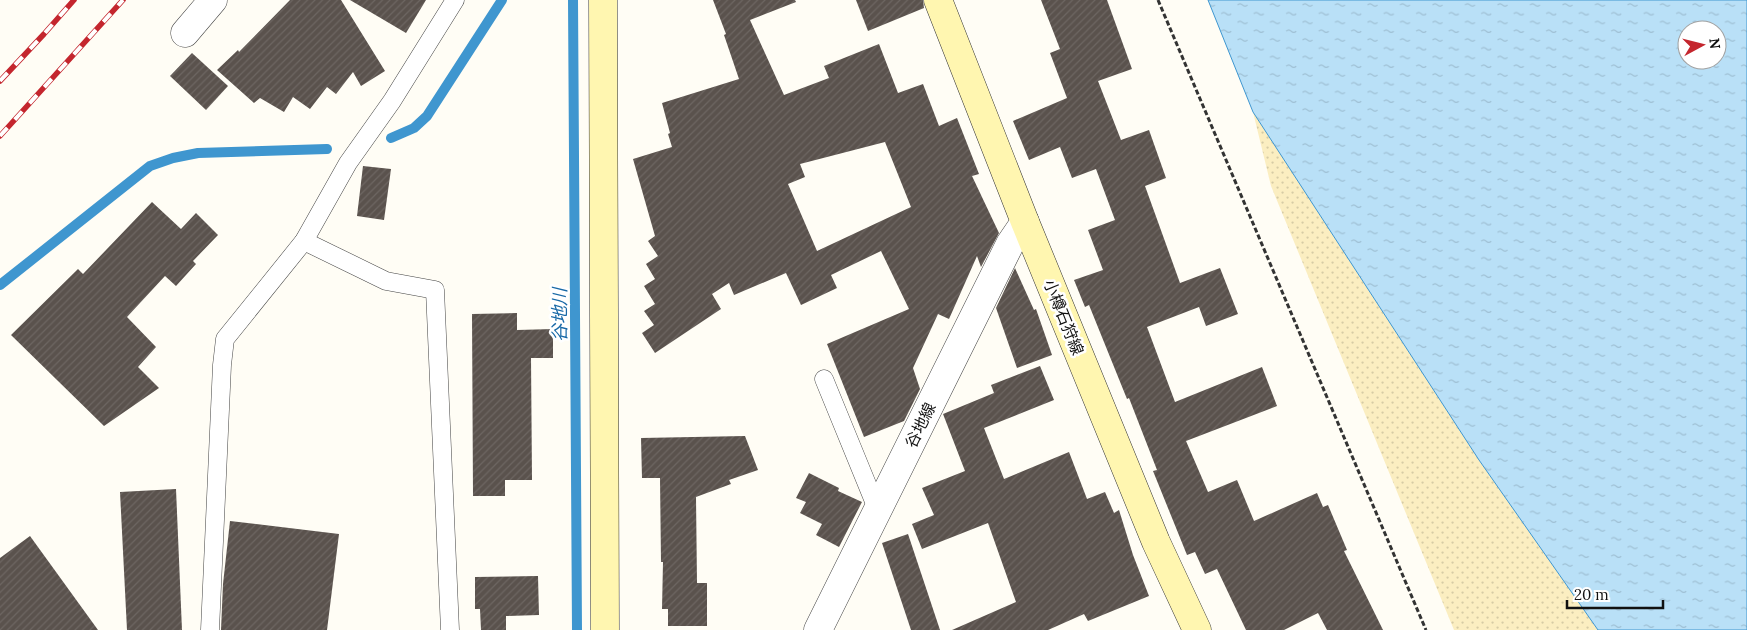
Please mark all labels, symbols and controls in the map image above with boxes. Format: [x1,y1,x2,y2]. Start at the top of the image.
north arrow [1677,20,1727,70]
text: N [1705,37,1725,50]
street label: 小樽石狩線 [1040,276,1088,358]
water label: 谷地川 [548,286,571,342]
street label: 谷地線 [900,399,940,451]
scale bar [1567,578,1663,610]
text: 20 m [1574,585,1609,604]

